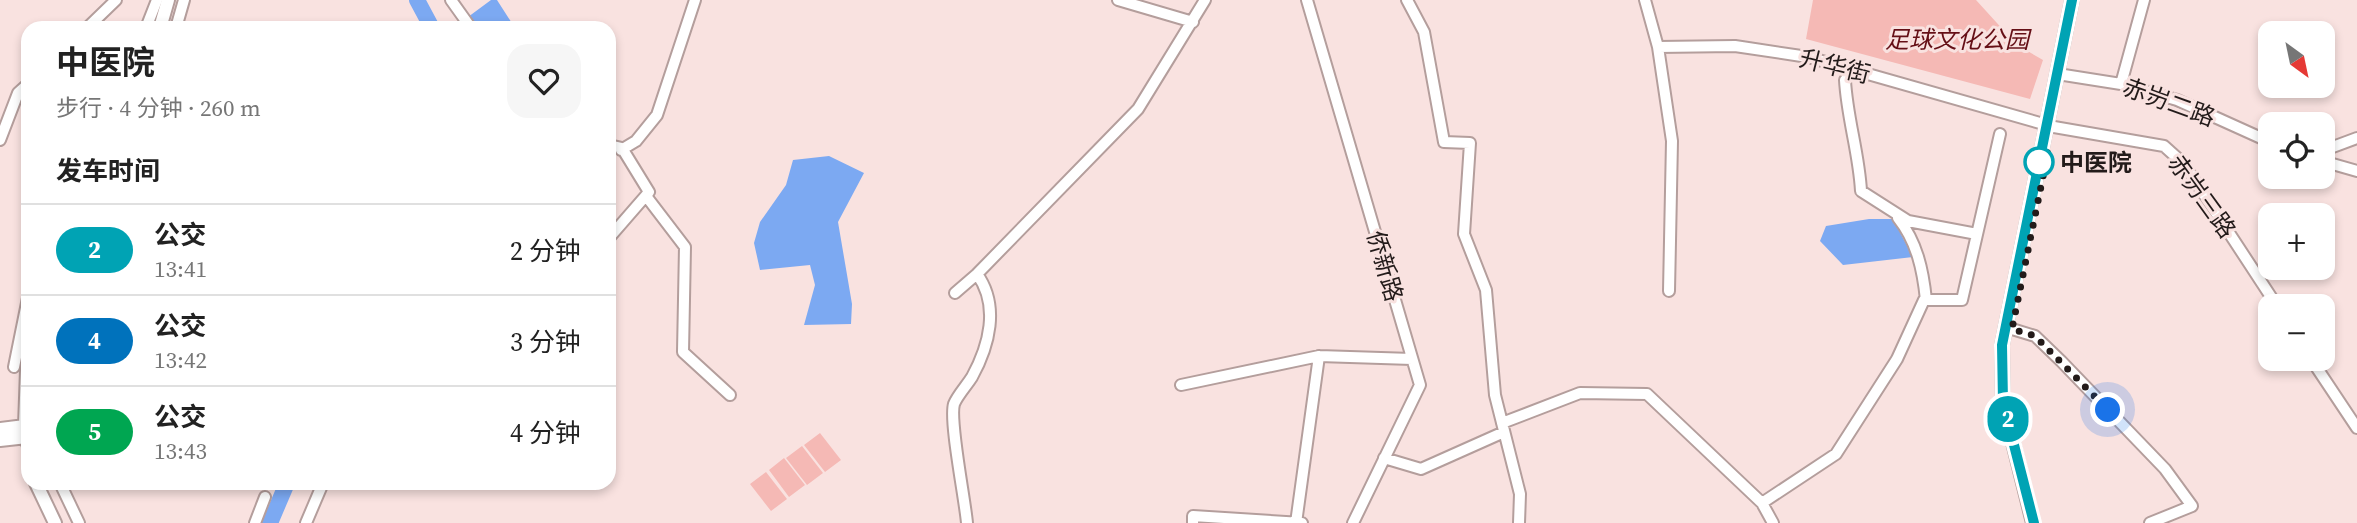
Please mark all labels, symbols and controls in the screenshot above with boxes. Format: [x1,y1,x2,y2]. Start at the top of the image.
north arrow [2258,21,2334,98]
map controls [2258,21,2335,371]
park label: 足球文化公园 [1885,23,2032,56]
text: 中医院 [56,40,155,85]
street label: 升华街 [1796,41,1874,91]
button: heart [507,44,581,118]
street label: 赤岃二路 [2118,70,2220,134]
text: 步行 · 4 分钟 · 260 m [56,92,261,124]
button: locate [2258,112,2335,189]
place label: 中医院 [2060,146,2132,179]
marker: 中医院 [2024,147,2054,177]
street label: 赤岃三路 [2160,147,2244,245]
text: 发车时间 [56,153,160,189]
button: + [2258,203,2335,280]
text: 公交 [154,217,206,253]
street label: 侨新路 [1359,227,1411,305]
text: 2 [88,233,101,266]
text: 2 分钟 [510,233,581,269]
text: 13:41 [154,253,207,285]
button: − [2258,294,2335,371]
text: 公交 [154,308,206,344]
text: 4 [88,324,101,357]
text: 3 分钟 [510,324,581,360]
text: 13:42 [154,344,207,376]
your location [2090,392,2125,427]
line badge: 2 [1985,396,2031,442]
text: 公交 [154,399,206,435]
text: 2 [2001,402,2015,435]
text: 5 [88,415,101,448]
text: 4 分钟 [510,415,581,451]
text: 13:43 [154,435,207,467]

